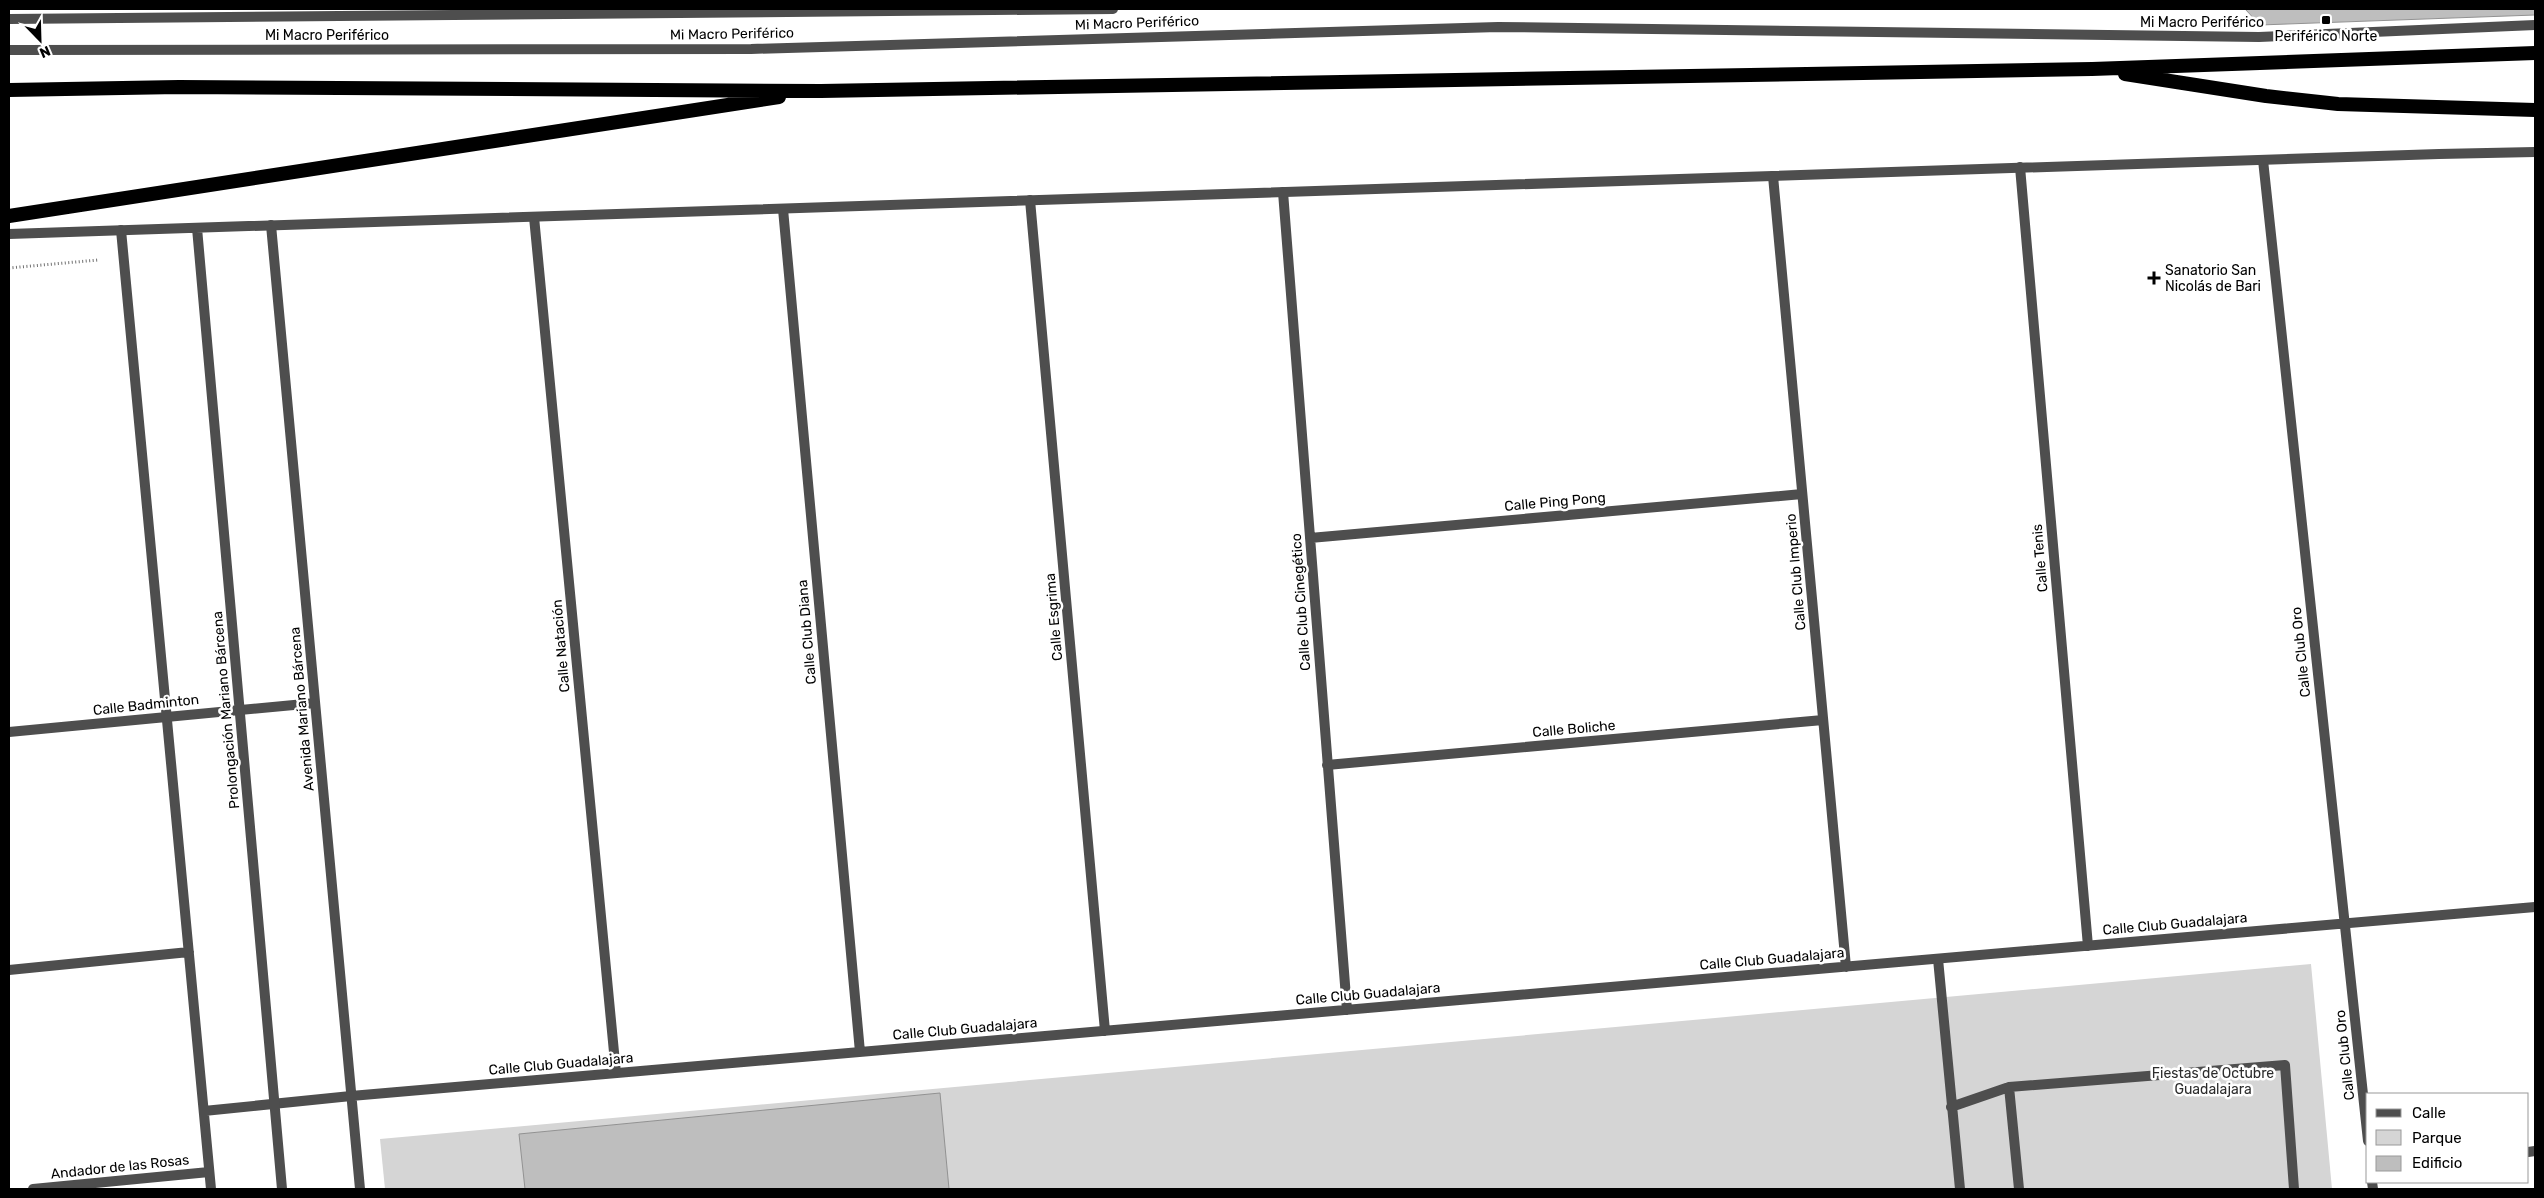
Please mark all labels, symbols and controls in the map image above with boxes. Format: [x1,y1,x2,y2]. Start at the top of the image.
street label: Mi Macro Periférico [1075,12,1199,34]
street label: Mi Macro Periférico [2140,14,2264,31]
marker: Periférico Norte [2320,14,2332,26]
north arrow [15,15,65,65]
street label: Mi Macro Periférico [670,24,794,44]
street label: Mi Macro Periférico [265,27,389,44]
place label: Periférico Norte [2275,28,2378,45]
text: N [37,42,53,61]
place label: Sanatorio San Nicolás de Bari [2165,262,2261,295]
marker: Sanatorio San Nicolás de Bari [2147,271,2161,285]
street label: Calle Ping Pong [1504,489,1606,515]
street label: Calle Club Imperio [1782,513,1810,631]
street label: Calle Tenis [2029,523,2051,593]
street label: Calle Club Cinegético [1288,533,1314,671]
street label: Calle Esgrima [1042,572,1066,662]
street label: Calle Club Diana [794,579,820,685]
street label: Calle Natación [548,599,574,693]
street label: Calle Club Oro [2288,606,2314,698]
street label: Prolongación Mariano Bárcena [209,610,243,810]
street label: Avenida Mariano Bárcena [286,626,318,792]
street label: Calle Badminton [92,691,200,719]
street label: Calle Boliche [1532,717,1616,741]
street label: Calle Club Guadalajara [2102,909,2248,939]
street label: Calle Club Guadalajara [1699,944,1845,974]
street label: Calle Club Guadalajara [1295,979,1441,1009]
street label: Calle Club Oro [2332,1009,2358,1101]
street label: Calle Club Guadalajara [892,1014,1038,1044]
street label: Calle Club Guadalajara [488,1049,634,1079]
park label: Fiestas de Octubre Guadalajara [2152,1065,2274,1098]
legend [2366,1093,2529,1183]
text: Calle [2412,1104,2446,1122]
text: Parque [2412,1129,2462,1147]
street label: Andador de las Rosas [50,1151,190,1183]
text: Edificio [2412,1154,2462,1172]

